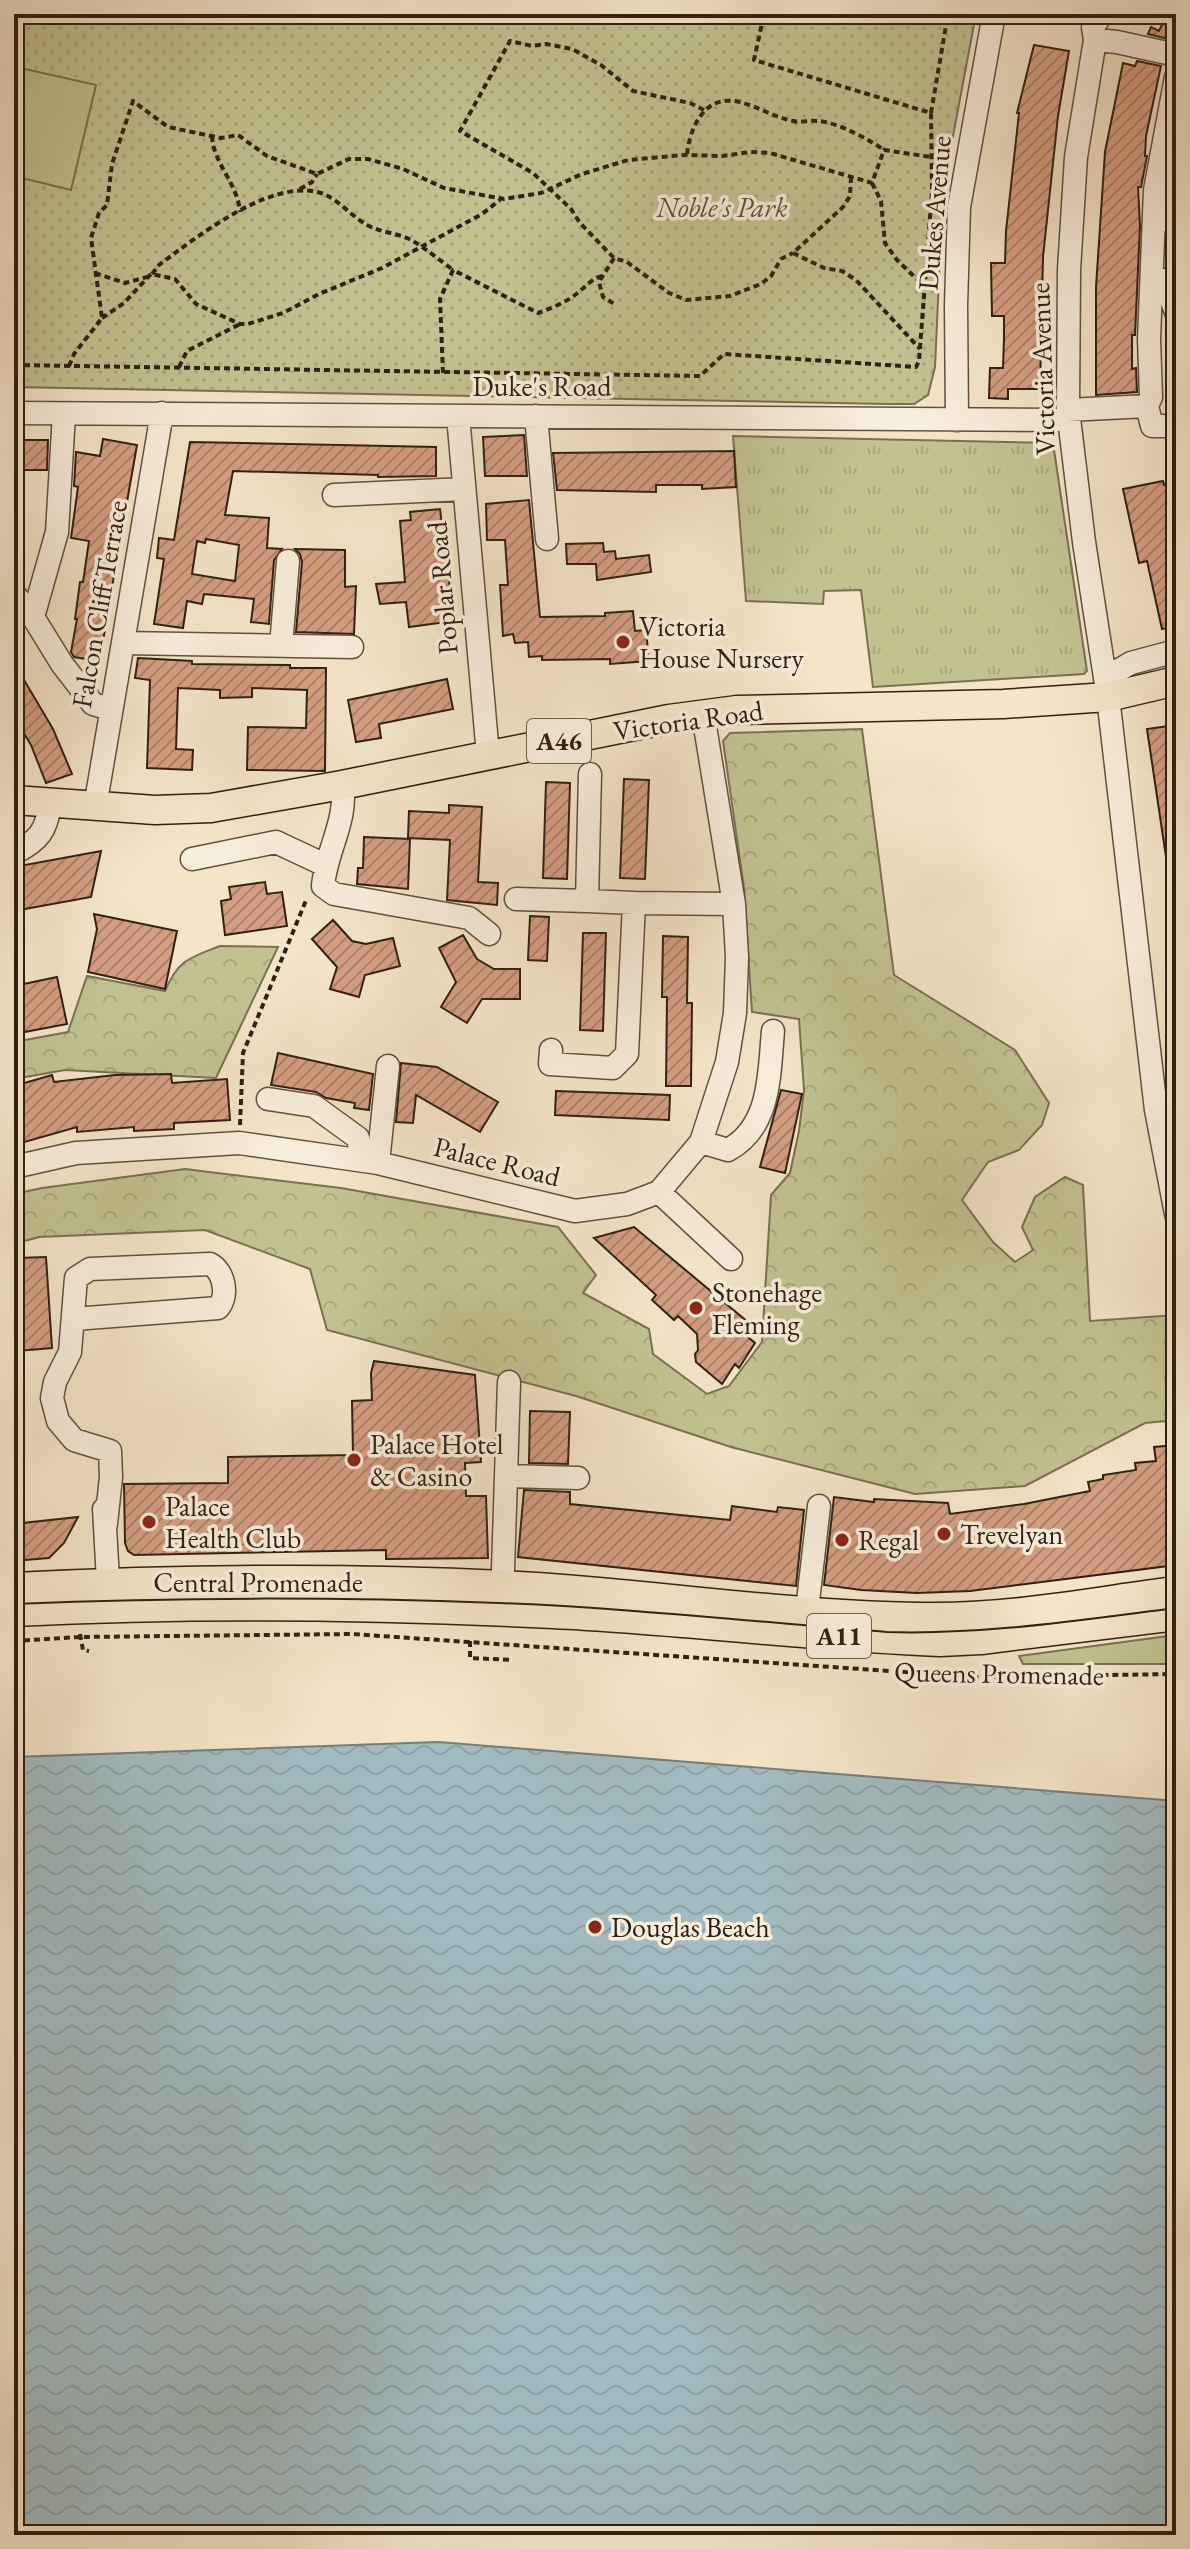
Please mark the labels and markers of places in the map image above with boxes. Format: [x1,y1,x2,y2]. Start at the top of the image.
place label: Victoria House Nursery [639,608,804,676]
marker: Victoria House Nursery [614,633,632,651]
place label: Stonehage Fleming [712,1274,822,1342]
marker: Stonehage Fleming [687,1299,705,1317]
place label: Palace Hotel & Casino [370,1426,504,1494]
marker: Palace Hotel & Casino [345,1451,363,1469]
place label: Palace Health Club [165,1488,301,1556]
marker: Palace Health Club [140,1513,158,1531]
place label: Trevelyan [960,1516,1063,1552]
place label: Regal [858,1522,919,1558]
marker: Trevelyan [935,1525,953,1543]
marker: Regal [833,1531,851,1549]
place label: Douglas Beach [611,1909,770,1945]
marker: Douglas Beach [586,1918,604,1936]

